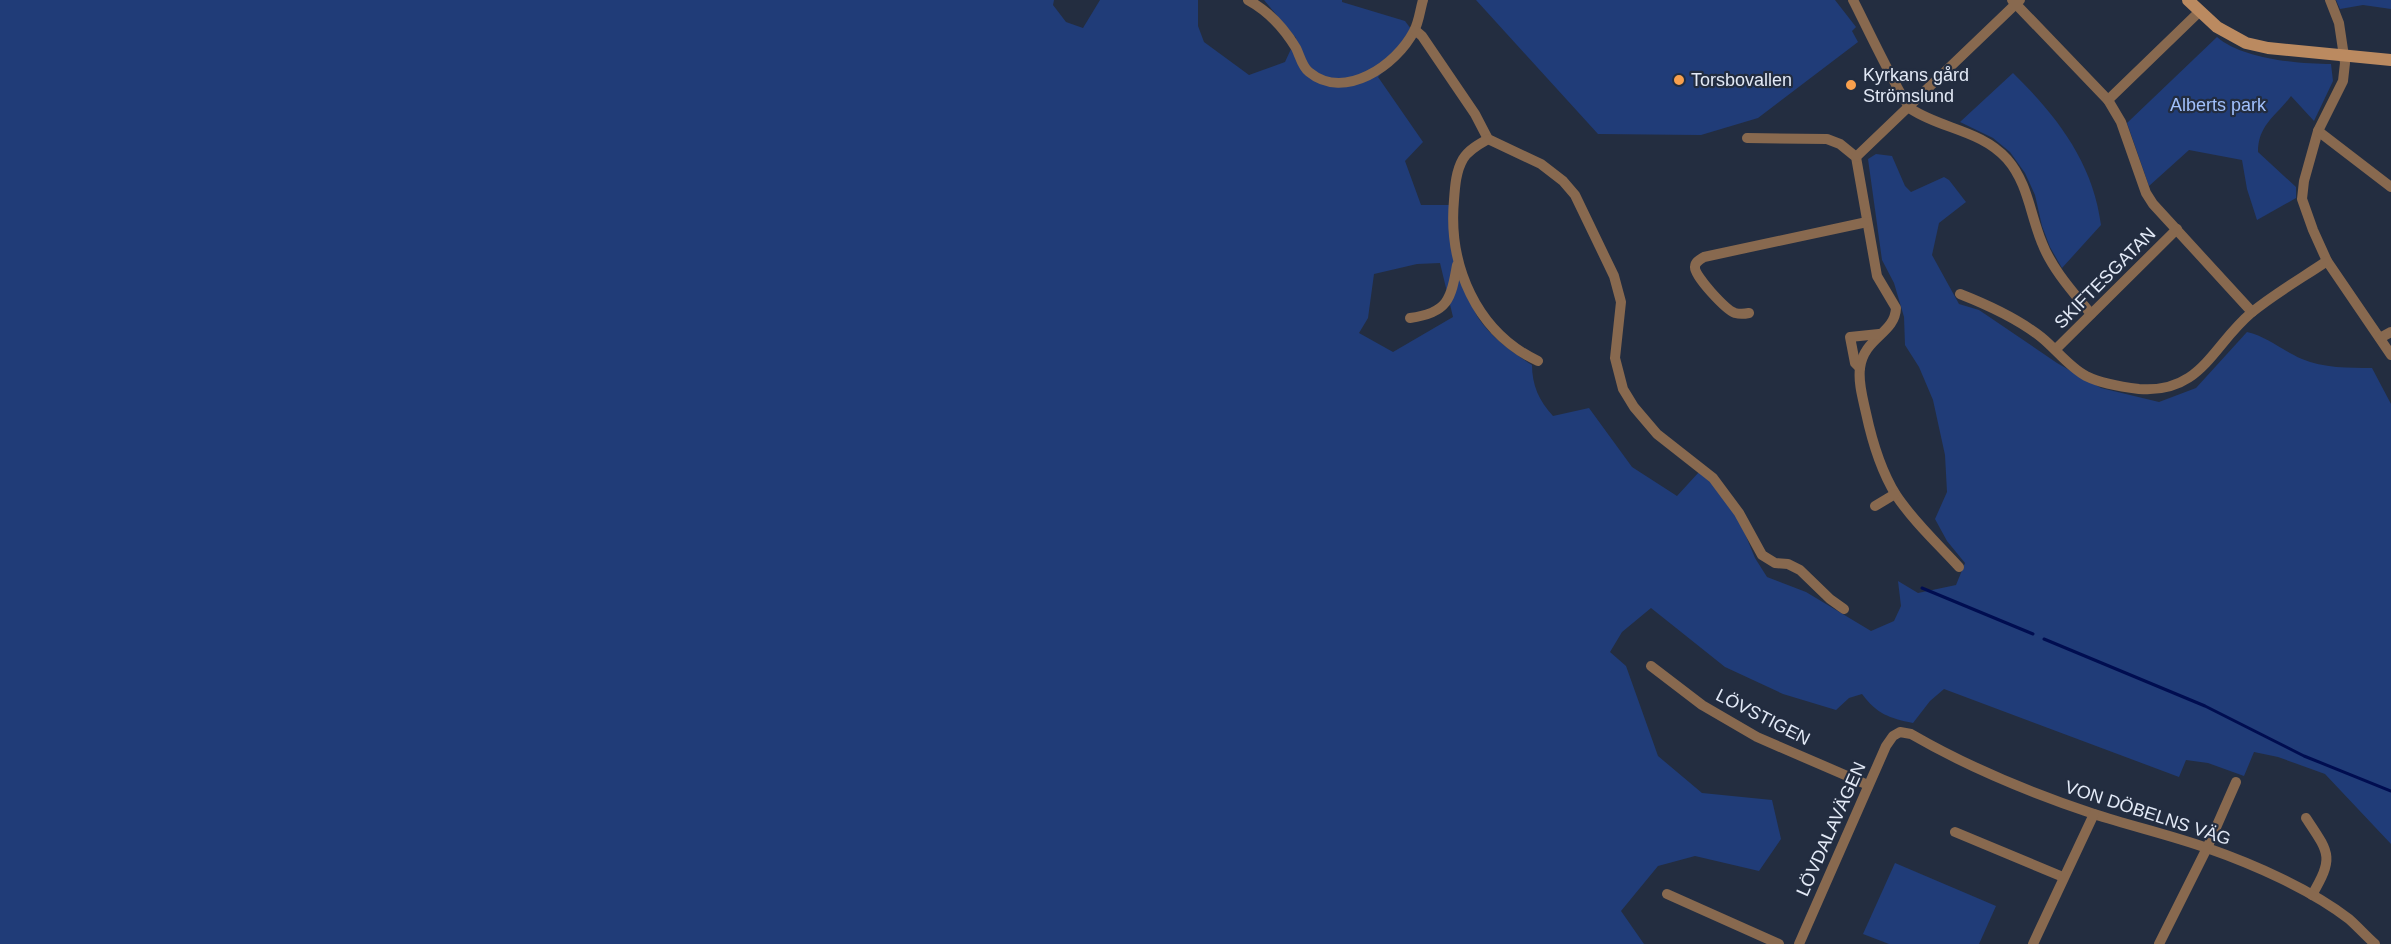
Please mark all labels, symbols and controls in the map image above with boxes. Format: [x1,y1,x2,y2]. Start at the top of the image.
place label: Kyrkans gård Strömslund [1863,65,1969,106]
place label: Torsbovallen [1691,70,1792,90]
marker: Torsbovallen [1672,73,1686,87]
marker: Kyrkans gård Strömslund [1844,78,1858,92]
park label: Alberts park [2170,95,2267,115]
street label: SKIFTESGATAN [2050,223,2160,333]
street label: LÖVSTIGEN [1713,685,1813,749]
street label: LÖVDALAVÄGEN [1792,759,1870,899]
street label: VON DÖBELNS VÄG [2063,777,2233,849]

